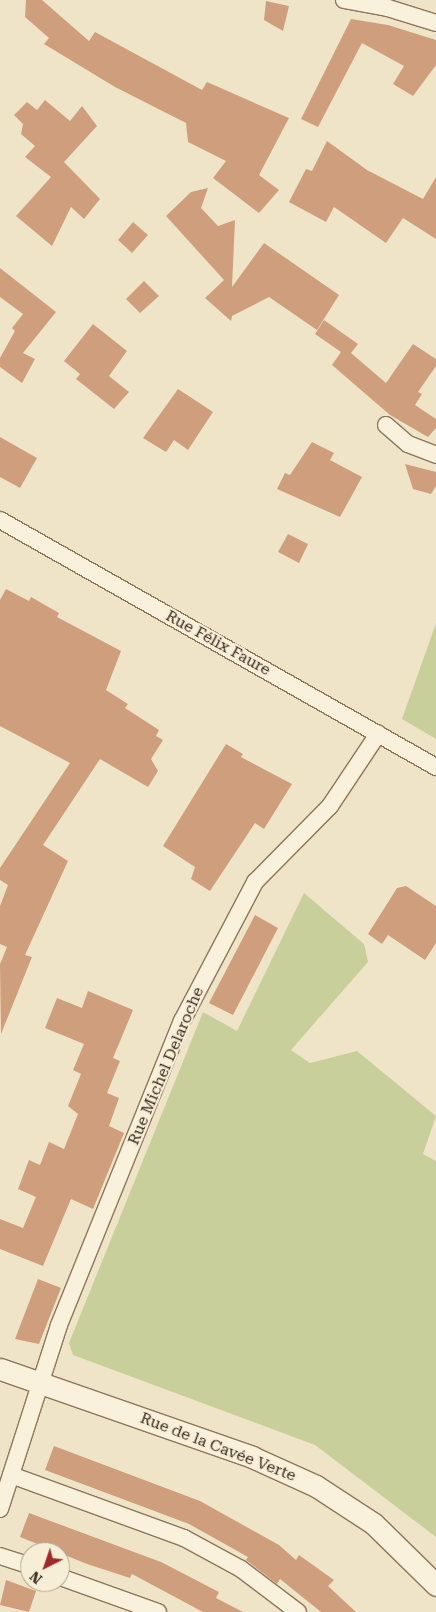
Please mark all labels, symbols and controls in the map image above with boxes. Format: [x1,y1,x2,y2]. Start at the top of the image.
street label: Rue Félix Faure [162,606,274,680]
street label: Rue Michel Delaroche [124,984,208,1148]
street label: Rue de la Cavée Verte [137,1408,299,1486]
north arrow [20,1542,70,1592]
text: N [26,1568,45,1587]

